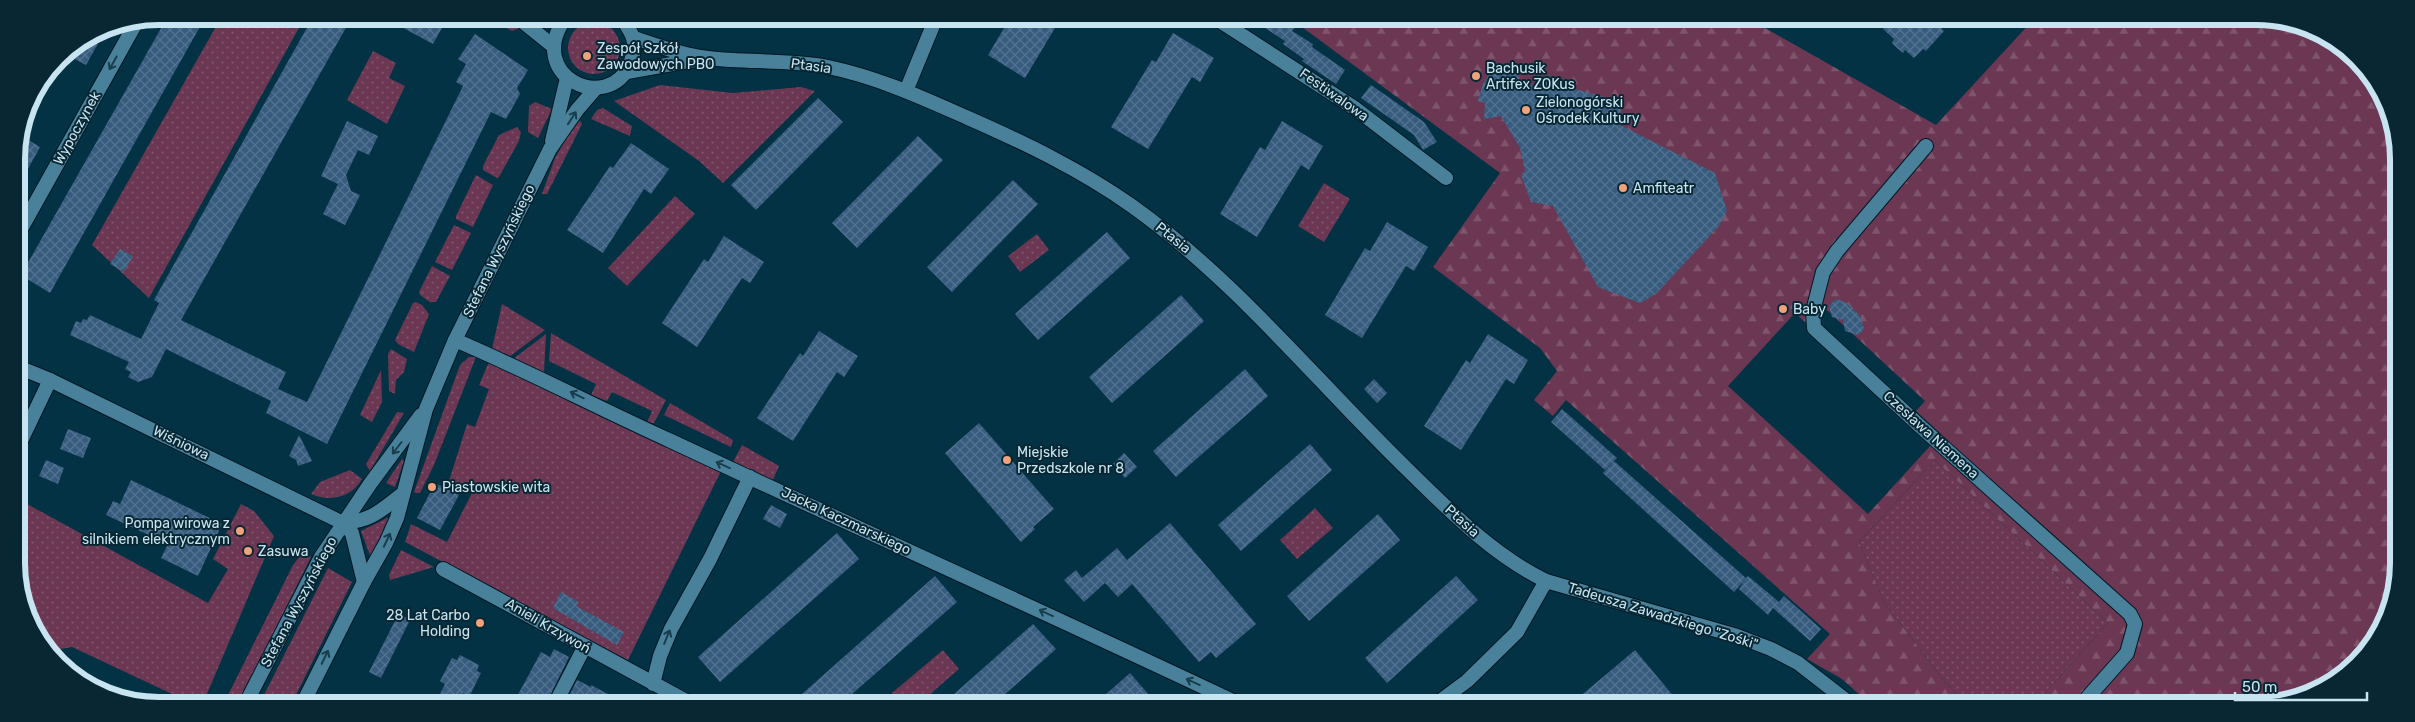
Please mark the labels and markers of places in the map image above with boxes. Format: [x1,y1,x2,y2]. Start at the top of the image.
place label: Zespół Szkół Zawodowych PBO [597,40,715,73]
marker: Zespół Szkół Zawodowych PBO [581,50,593,62]
place label: Bachusik Artifex ZOKus [1486,60,1575,93]
marker: Bachusik Artifex ZOKus [1470,70,1482,82]
place label: Zielonogórski Ośrodek Kultury [1536,94,1640,127]
marker: Zielonogórski Ośrodek Kultury [1520,104,1532,116]
place label: Amfiteatr [1633,180,1695,197]
marker: Amfiteatr [1617,182,1629,194]
place label: Baby [1793,301,1826,318]
marker: Baby [1777,303,1789,315]
place label: Miejskie Przedszkole nr 8 [1017,444,1124,477]
marker: Miejskie Przedszkole nr 8 [1001,454,1013,466]
place label: Piastowskie wita [442,479,550,496]
marker: Piastowskie wita [426,481,438,493]
place label: Pompa wirowa z silnikiem elektrycznym [82,515,230,548]
marker: Pompa wirowa z silnikiem elektrycznym [234,525,246,537]
place label: Zasuwa [258,543,308,560]
marker: Zasuwa [242,545,254,557]
place label: 28 Lat Carbo Holding [386,607,470,640]
marker: 28 Lat Carbo Holding [474,617,486,629]

